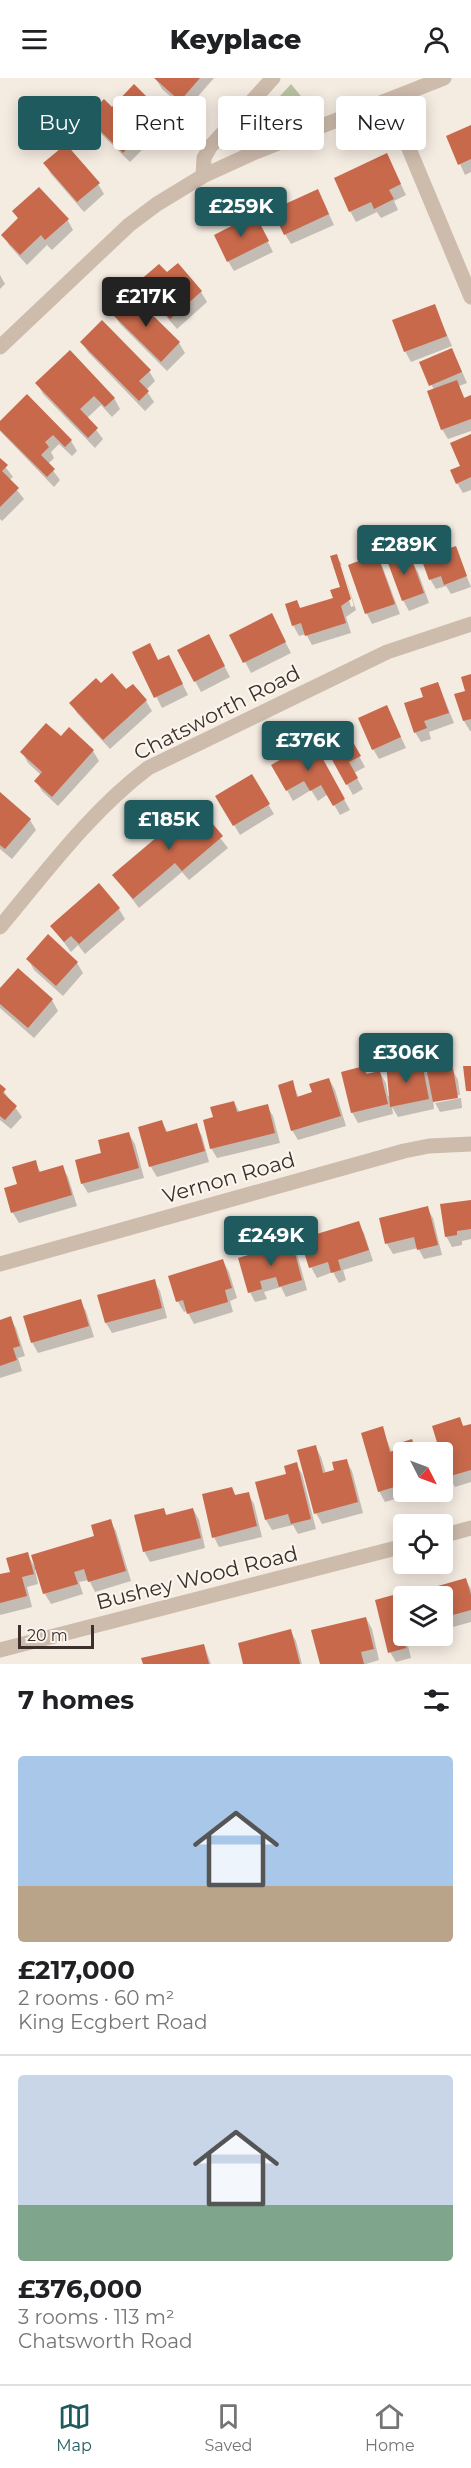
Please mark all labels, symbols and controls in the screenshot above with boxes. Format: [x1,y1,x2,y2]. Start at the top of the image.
icon: menu [18,23,51,56]
text: Keyplace [170,23,301,56]
icon: person [420,23,453,56]
chip: Buy [18,96,101,150]
chip: Rent [113,96,206,150]
chip: Filters [218,96,324,150]
chip: New [336,96,426,150]
pin: £259K [199,187,283,238]
text: £259K [209,194,273,218]
pin: £217K [104,277,188,328]
text: £217K [116,284,176,308]
pin: £289K [362,525,446,576]
text: £289K [371,532,437,556]
street label: Chatsworth Road [129,660,304,765]
pin: £376K [266,721,350,772]
text: £376K [276,728,340,752]
pin: £185K [127,800,211,851]
text: £185K [138,807,200,831]
pin: £306K [364,1033,448,1084]
text: £306K [373,1040,439,1064]
street label: Vernon Road [160,1147,298,1208]
pin: £249K [229,1216,313,1267]
text: £249K [238,1223,304,1247]
north arrow [393,1442,453,1502]
map controls [393,1442,453,1646]
button: locate [393,1514,453,1574]
street label: Bushey Wood Road [93,1540,300,1615]
button: layers [393,1586,453,1646]
scale bar [18,1622,94,1650]
text: 20 m [27,1626,68,1645]
text: 7 homes [18,1684,134,1716]
icon: filters [420,1684,453,1717]
icon: home [182,1795,290,1903]
text: £217,000 [18,1954,135,1986]
text: 2 rooms · 60 m² [18,1986,174,2010]
text: King Ecgbert Road [18,2010,208,2034]
icon: home [182,2114,290,2222]
text: £376,000 [18,2273,142,2305]
text: 3 rooms · 113 m² [18,2305,175,2329]
text: Chatsworth Road [18,2329,193,2353]
tab: Map [56,2400,92,2455]
tab: Saved [204,2400,252,2455]
tab: Home [365,2400,415,2455]

